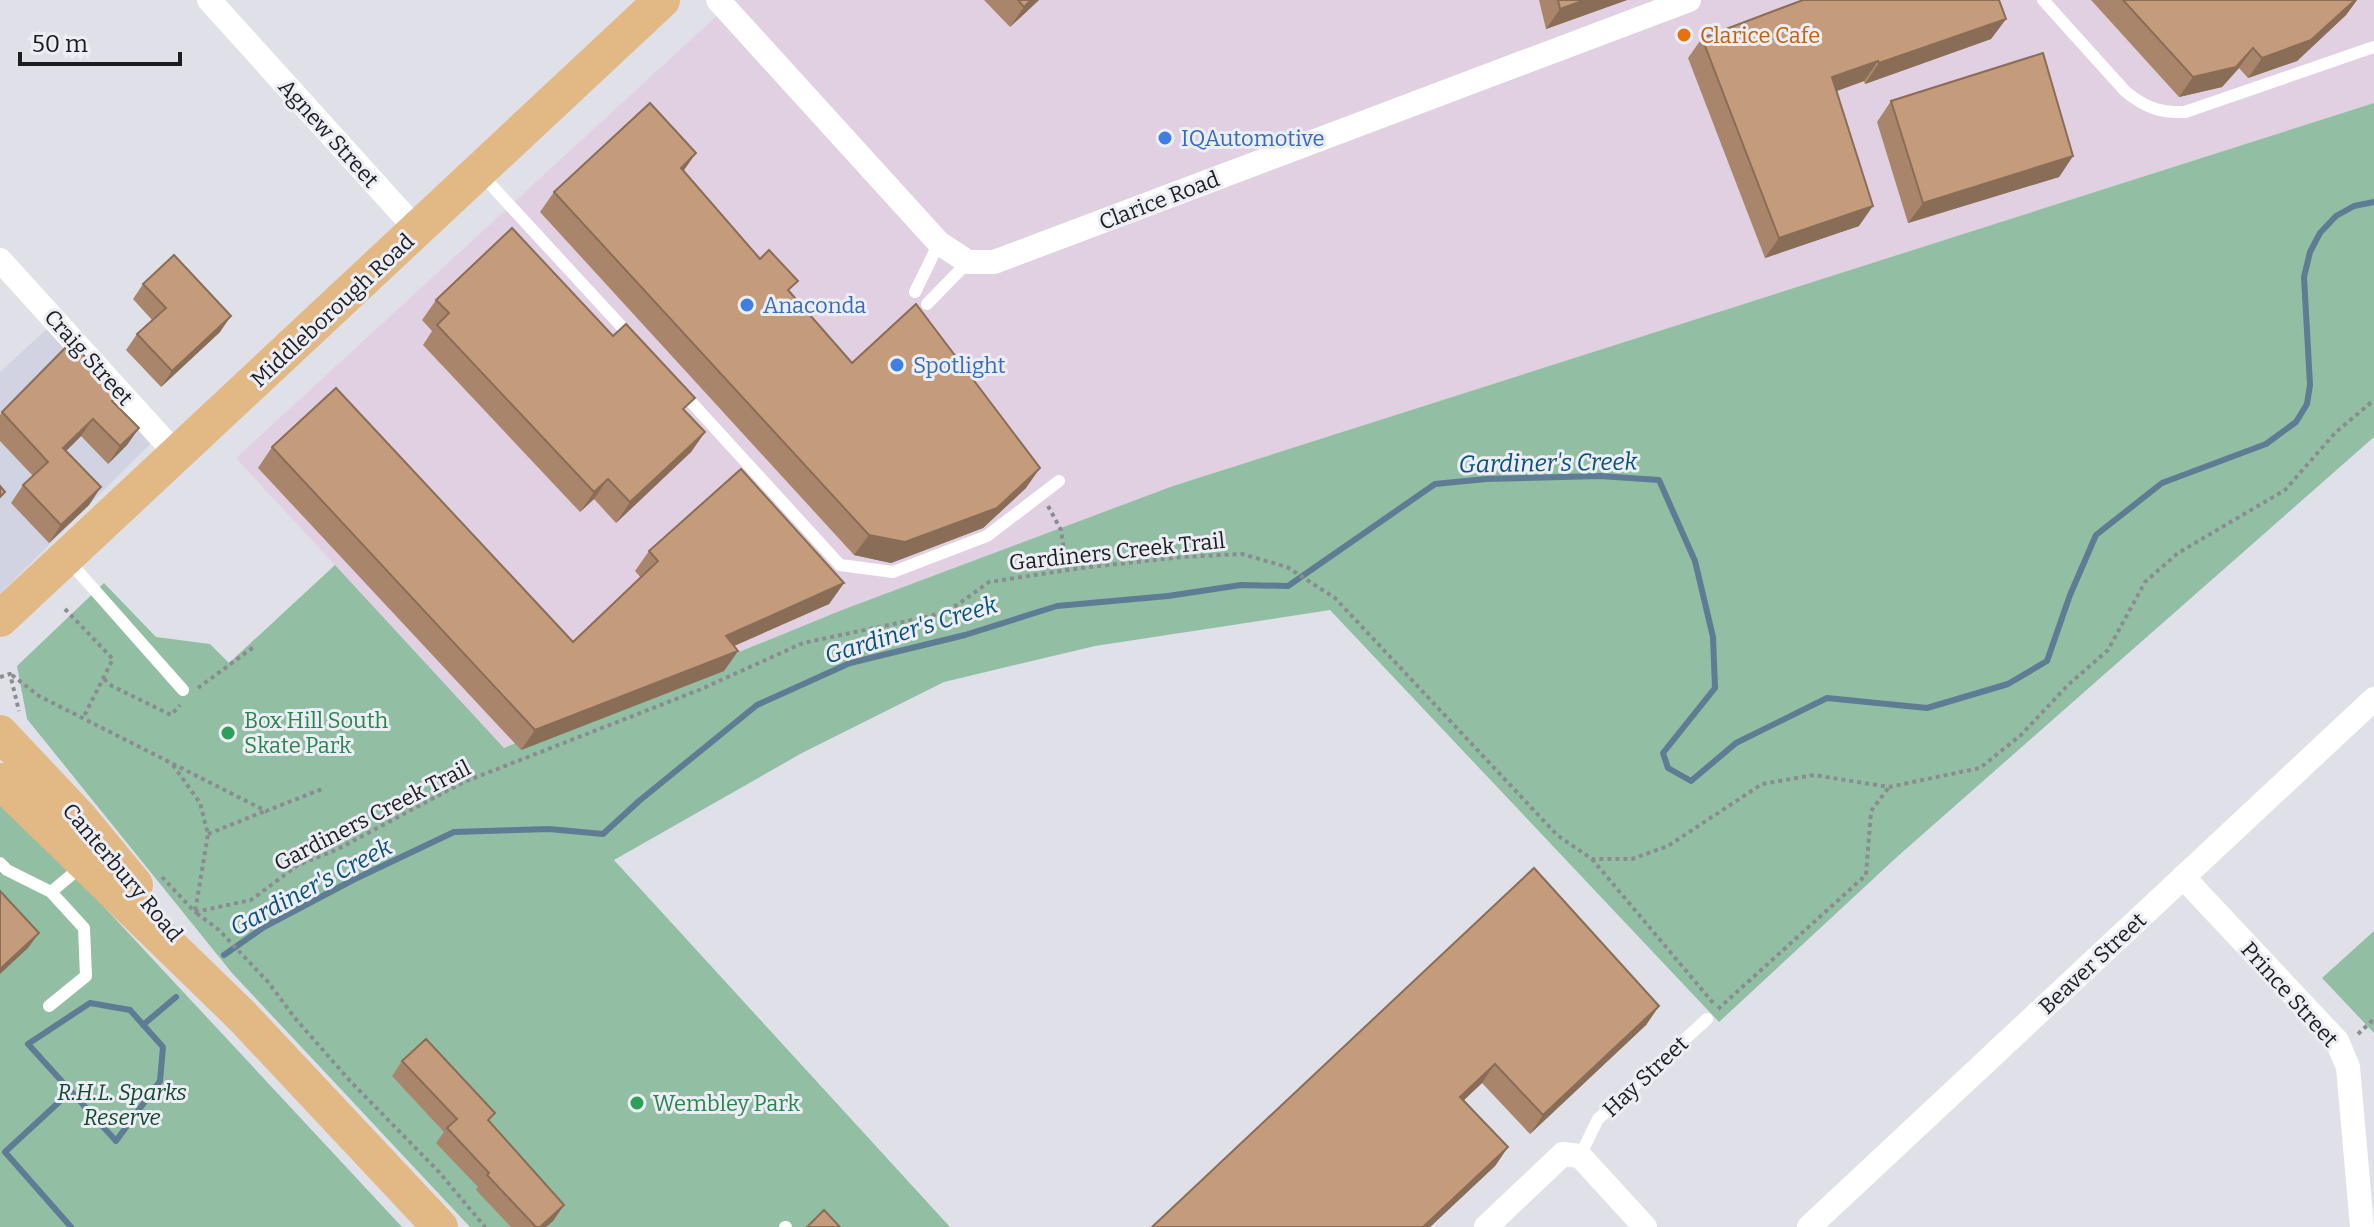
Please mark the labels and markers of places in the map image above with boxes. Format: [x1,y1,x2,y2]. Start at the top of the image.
place label: Clarice Cafe [1700,22,1820,49]
marker: Clarice Cafe [1675,26,1693,44]
place label: IQAutomotive [1181,125,1325,152]
marker: IQAutomotive [1156,129,1174,147]
place label: Anaconda [763,292,866,319]
marker: Anaconda [738,296,756,314]
place label: Spotlight [913,352,1006,379]
marker: Spotlight [888,356,906,374]
place label: Box Hill South Skate Park [244,707,388,759]
marker: Box Hill South Skate Park [219,724,237,742]
place label: Wembley Park [653,1090,801,1117]
marker: Wembley Park [628,1094,646,1112]

